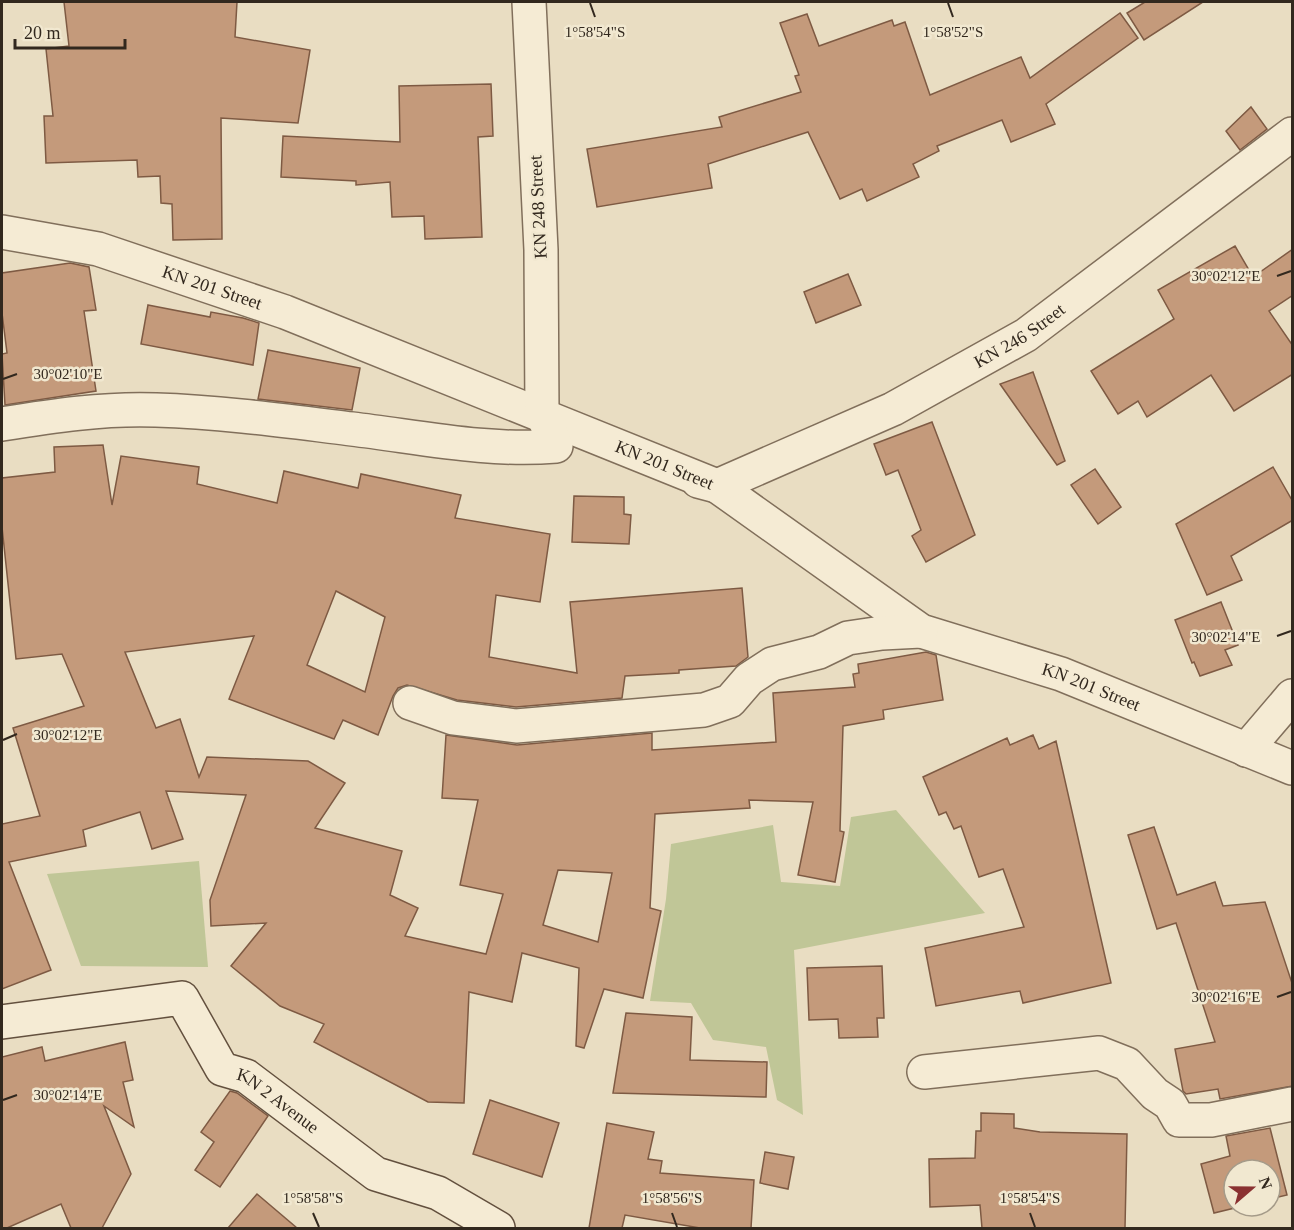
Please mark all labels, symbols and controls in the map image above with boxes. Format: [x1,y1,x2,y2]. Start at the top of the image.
scale bar [15,12,124,50]
text: 20 m [24,23,61,43]
text: 1°58'54"S [565,24,625,40]
text: 1°58'52"S [923,24,983,40]
street label: KN 248 Street [525,155,551,259]
street label: KN 201 Street [160,261,265,314]
text: 30°02'12"E [1192,268,1261,284]
street label: KN 246 Street [970,299,1069,372]
text: 30°02'10"E [34,366,103,382]
street label: KN 201 Street [613,436,717,494]
text: 30°02'14"E [1192,629,1261,645]
street label: KN 201 Street [1040,659,1143,715]
text: 30°02'12"E [34,727,103,743]
text: 30°02'16"E [1192,989,1261,1005]
street label: KN 2 Avenue [235,1064,323,1137]
text: 30°02'14"E [34,1087,103,1103]
north arrow [1222,1158,1282,1218]
text: N [1256,1175,1276,1192]
text: 1°58'58"S [283,1190,343,1206]
text: 1°58'56"S [642,1190,702,1206]
text: 1°58'54"S [1000,1190,1060,1206]

